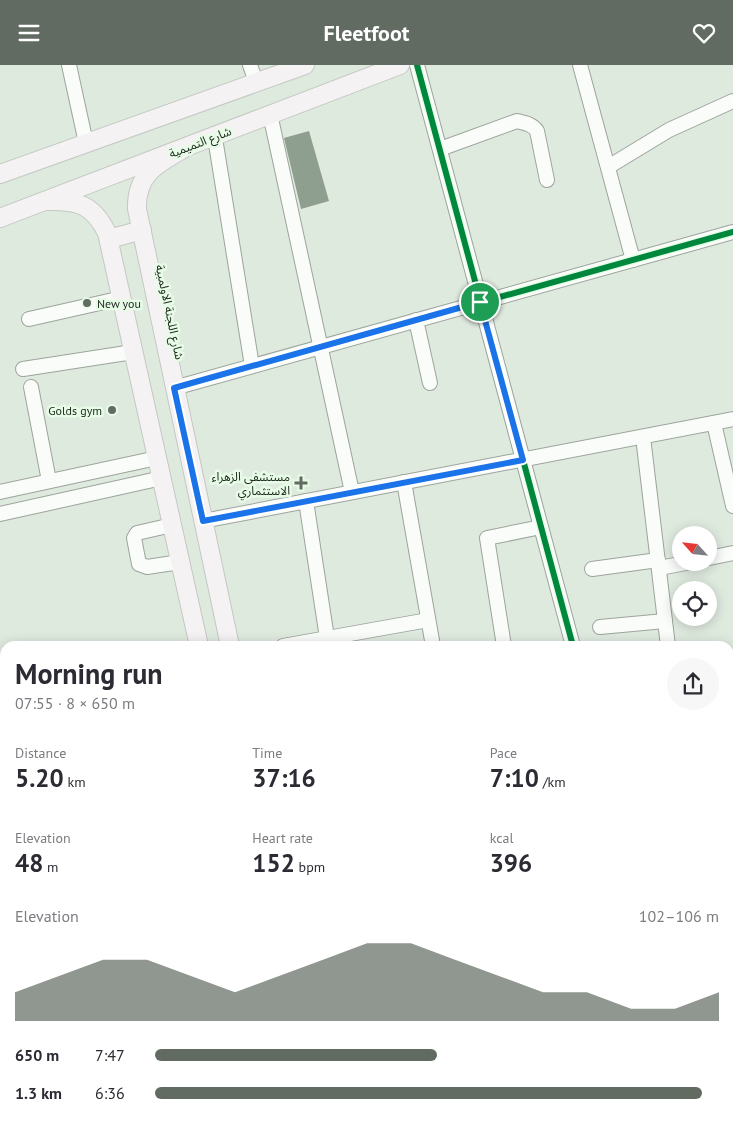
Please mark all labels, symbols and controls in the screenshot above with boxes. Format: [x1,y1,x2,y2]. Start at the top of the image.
icon: menu [15,19,43,47]
text: Fleetfoot [324,19,409,47]
icon: heart [690,19,718,47]
street label: شارع التميمية [167,123,234,163]
street label: شارع اللجنة الاولمبية [151,263,187,361]
pin [459,281,501,323]
icon: arrive [466,288,494,316]
place label: New you [97,296,141,311]
marker: New you [81,297,93,309]
place label: Golds gym [48,403,102,418]
marker: Golds gym [106,404,118,416]
place label: مستشفى الزهراء الاستثماري [211,469,290,500]
marker: مستشفى الزهراء الاستثماري [294,476,308,490]
north arrow [672,526,718,571]
map controls [672,526,717,626]
button: locate [672,581,717,626]
text: Morning run [15,655,163,692]
button: share [667,658,719,710]
text: 07:55 · 8 × 650 m [15,693,135,713]
text: Distance [15,744,66,762]
text: Time [252,744,282,762]
text: Pace [490,744,517,762]
text: 5.20 [15,762,64,794]
text: 37:16 [252,762,316,794]
text: 7:10 [490,762,539,794]
text: km [64,773,86,791]
text: /km [539,773,566,791]
text: Elevation [15,829,71,847]
text: Heart rate [252,829,313,847]
text: kcal [490,829,514,847]
text: 48 [15,847,43,879]
text: 152 [252,847,295,879]
text: 396 [490,847,532,879]
text: m [43,858,58,876]
text: bpm [295,858,325,876]
text: Elevation [15,906,79,926]
text: 102–106 m [639,906,719,926]
text: 650 m [15,1045,59,1065]
text: 7:47 [95,1045,125,1065]
text: 1.3 km [15,1083,62,1103]
text: 6:36 [95,1083,125,1103]

